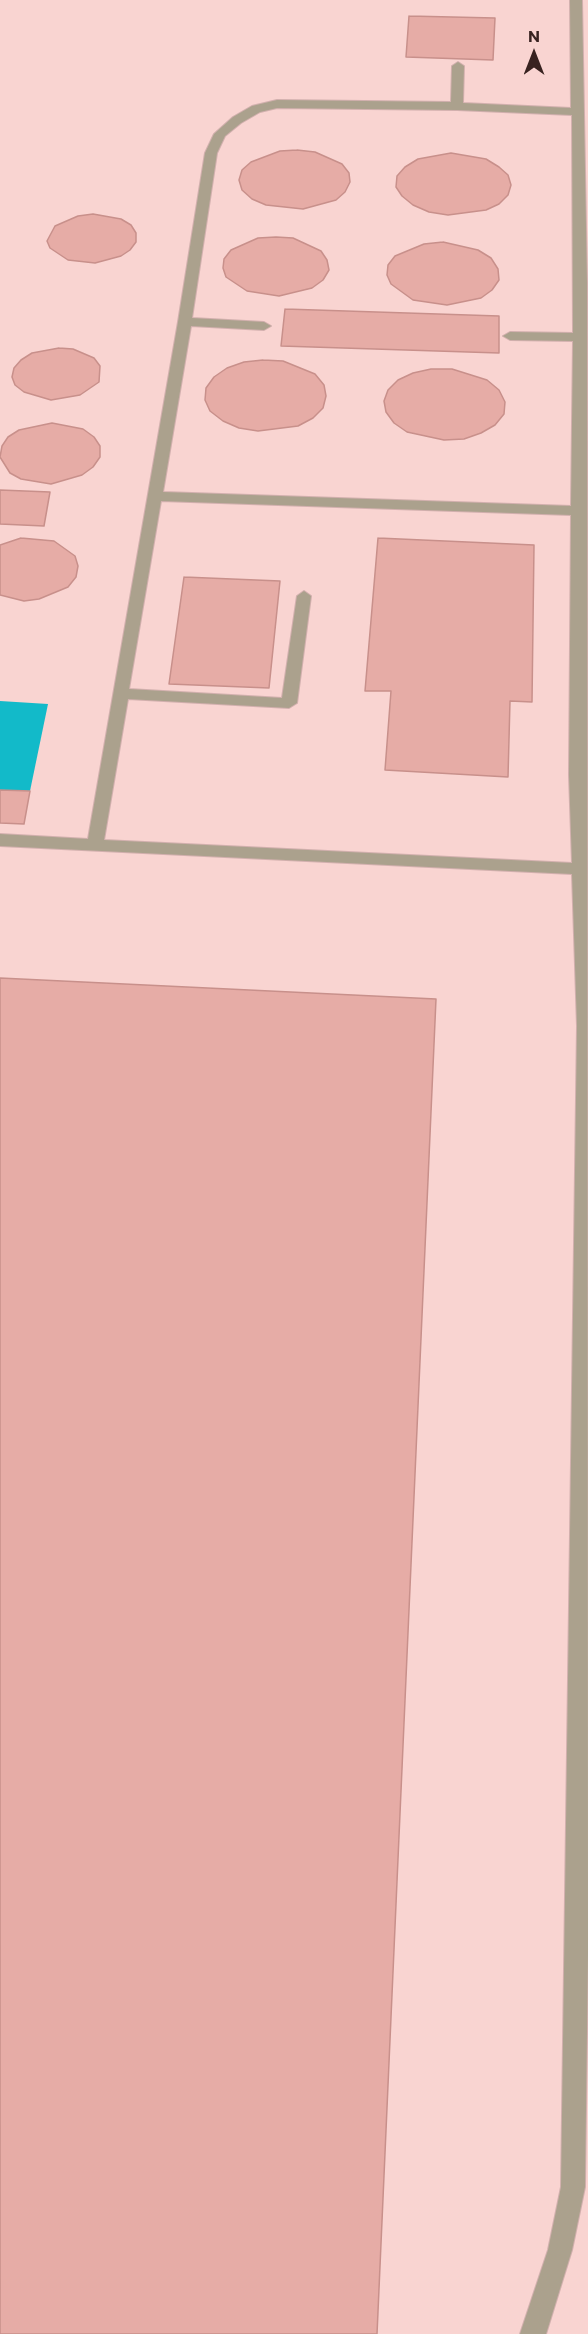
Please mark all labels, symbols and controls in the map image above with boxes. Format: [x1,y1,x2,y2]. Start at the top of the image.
north arrow [504,24,564,84]
text: N [528,26,540,45]

